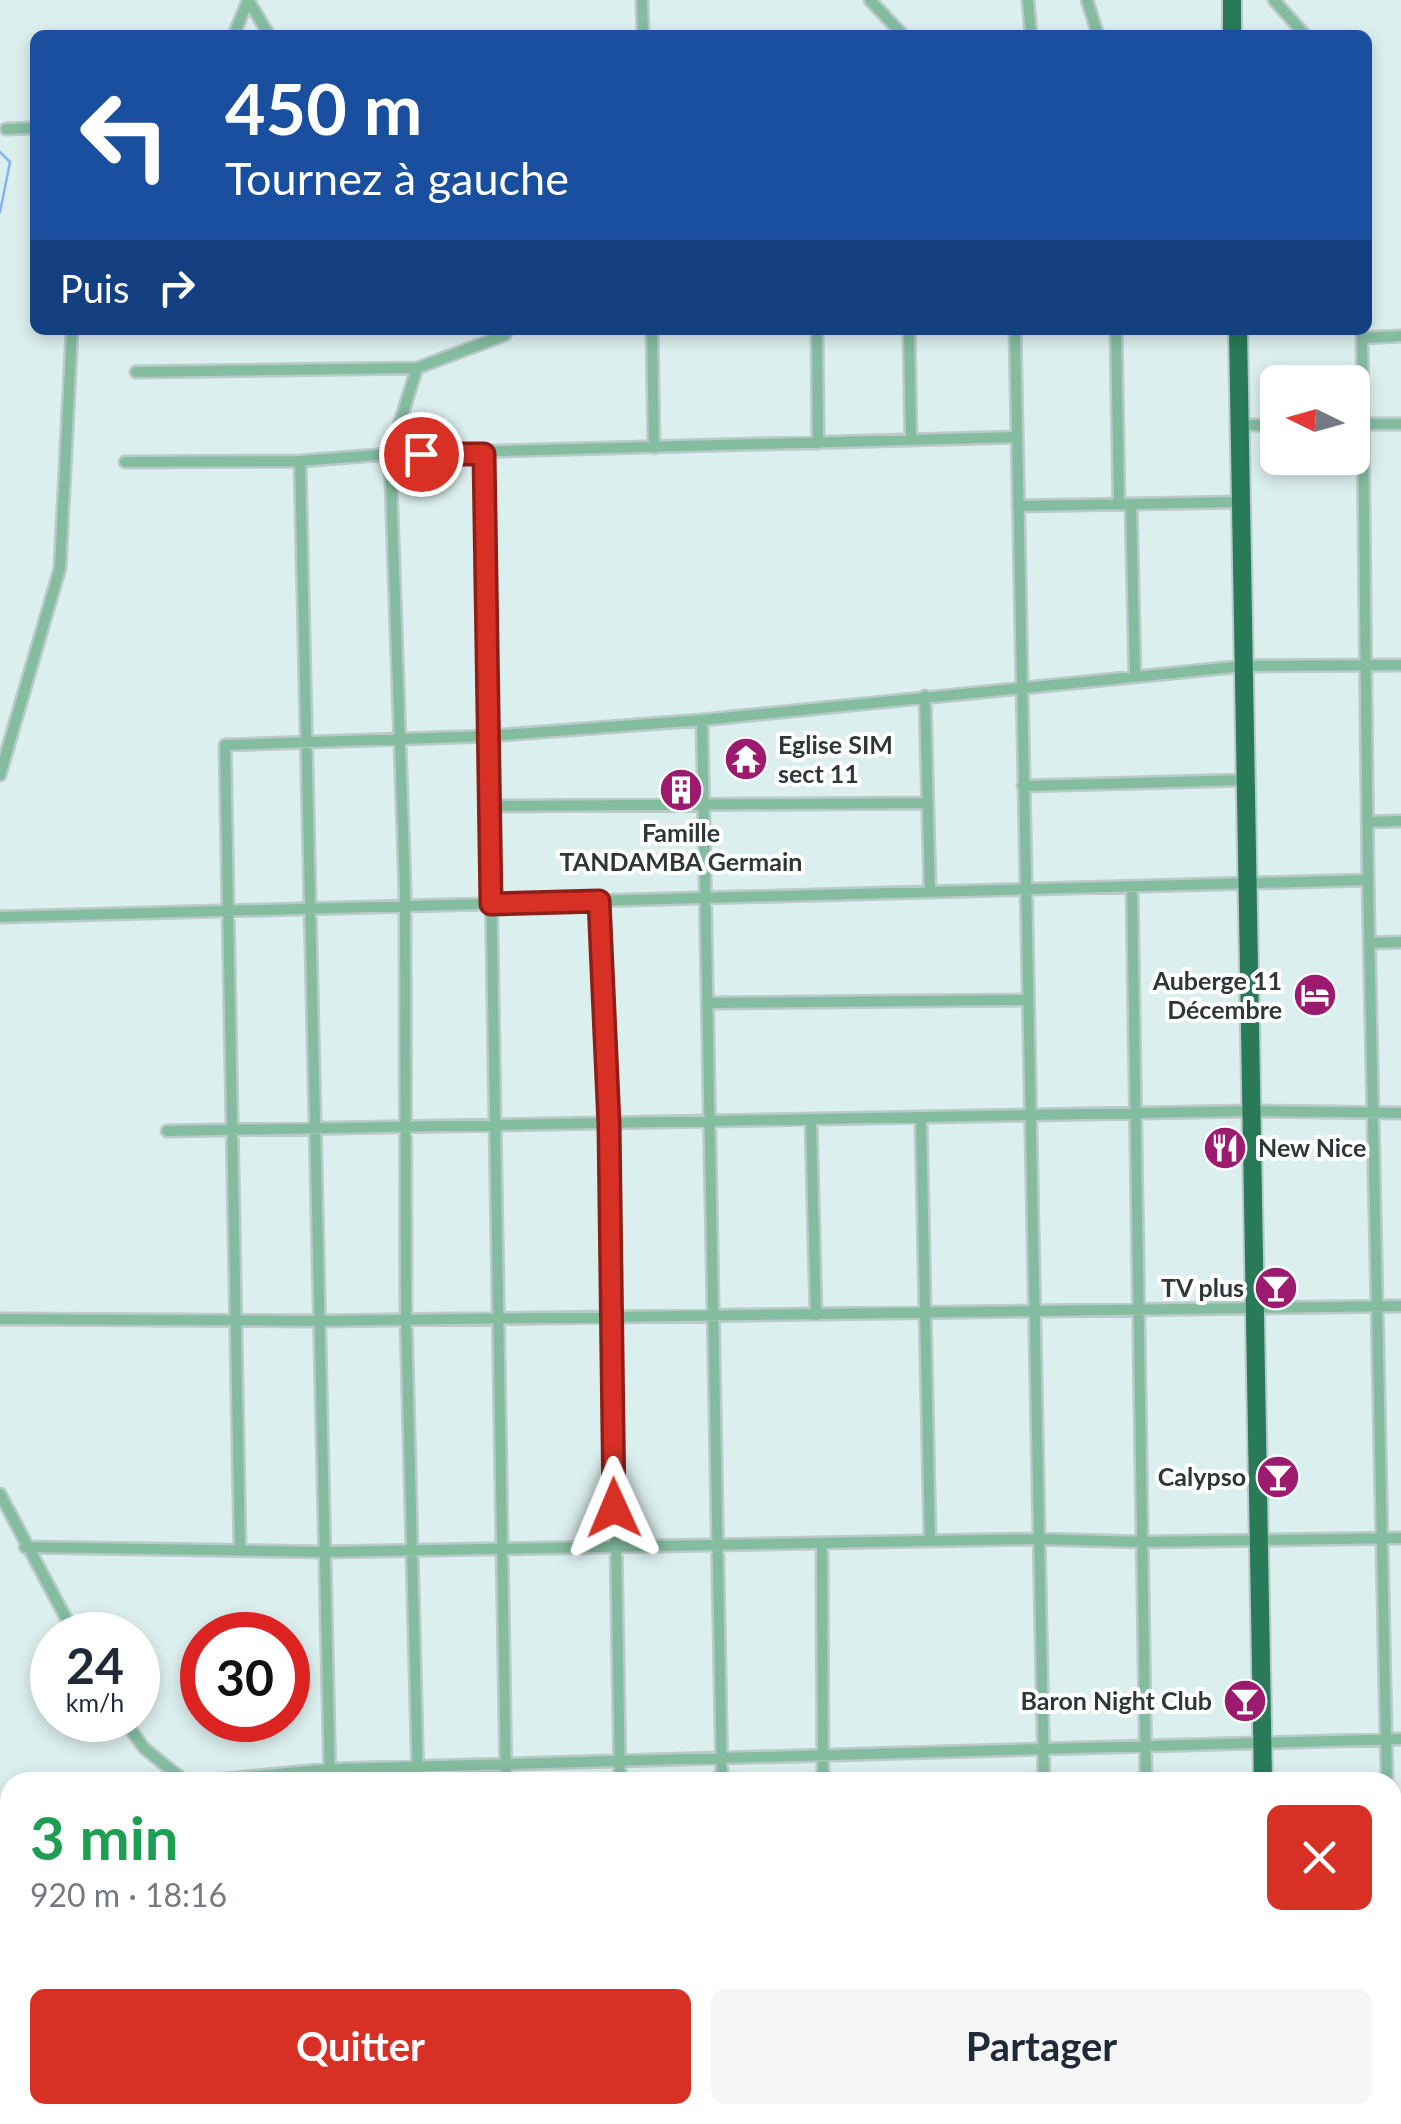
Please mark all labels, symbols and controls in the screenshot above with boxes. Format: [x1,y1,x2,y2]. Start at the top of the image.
text: 450 m [225,66,422,150]
icon: left [60,70,190,200]
text: Tournez à gauche [225,151,569,205]
icon: right [149,260,204,315]
text: Puis [60,265,129,311]
north arrow [1260,365,1370,475]
map controls [1260,365,1370,475]
pin [379,412,464,497]
icon: arrive [394,427,449,482]
place label: Eglise SIM sect 11 [778,729,893,788]
temple icon: Eglise SIM sect 11 [723,736,769,782]
building icon: Famille TANDAMBA Germain [658,767,704,813]
place label: Famille TANDAMBA Germain [560,817,802,876]
place label: Auberge 11 Décembre [1152,965,1282,1024]
hotel icon: Auberge 11 Décembre [1292,972,1338,1018]
restaurant icon: New Nice [1202,1125,1248,1171]
place label: New Nice [1258,1132,1366,1162]
bar icon: TV plus [1253,1265,1299,1311]
place label: TV plus [1161,1272,1244,1302]
bar icon: Calypso [1255,1454,1301,1500]
position arrow [562,1456,666,1560]
place label: Calypso [1158,1461,1246,1491]
speed limit sign: 30 [180,1612,310,1742]
text: 24 [66,1635,124,1695]
bar icon: Baron Night Club [1222,1678,1268,1724]
place label: Baron Night Club [1021,1685,1212,1715]
text: km/h [66,1687,124,1717]
text: 3 min [30,1801,179,1873]
button: close [1267,1805,1372,1910]
text: 920 m · 18:16 [30,1875,227,1914]
button: Quitter [30,1989,691,2104]
button: Partager [711,1989,1372,2104]

